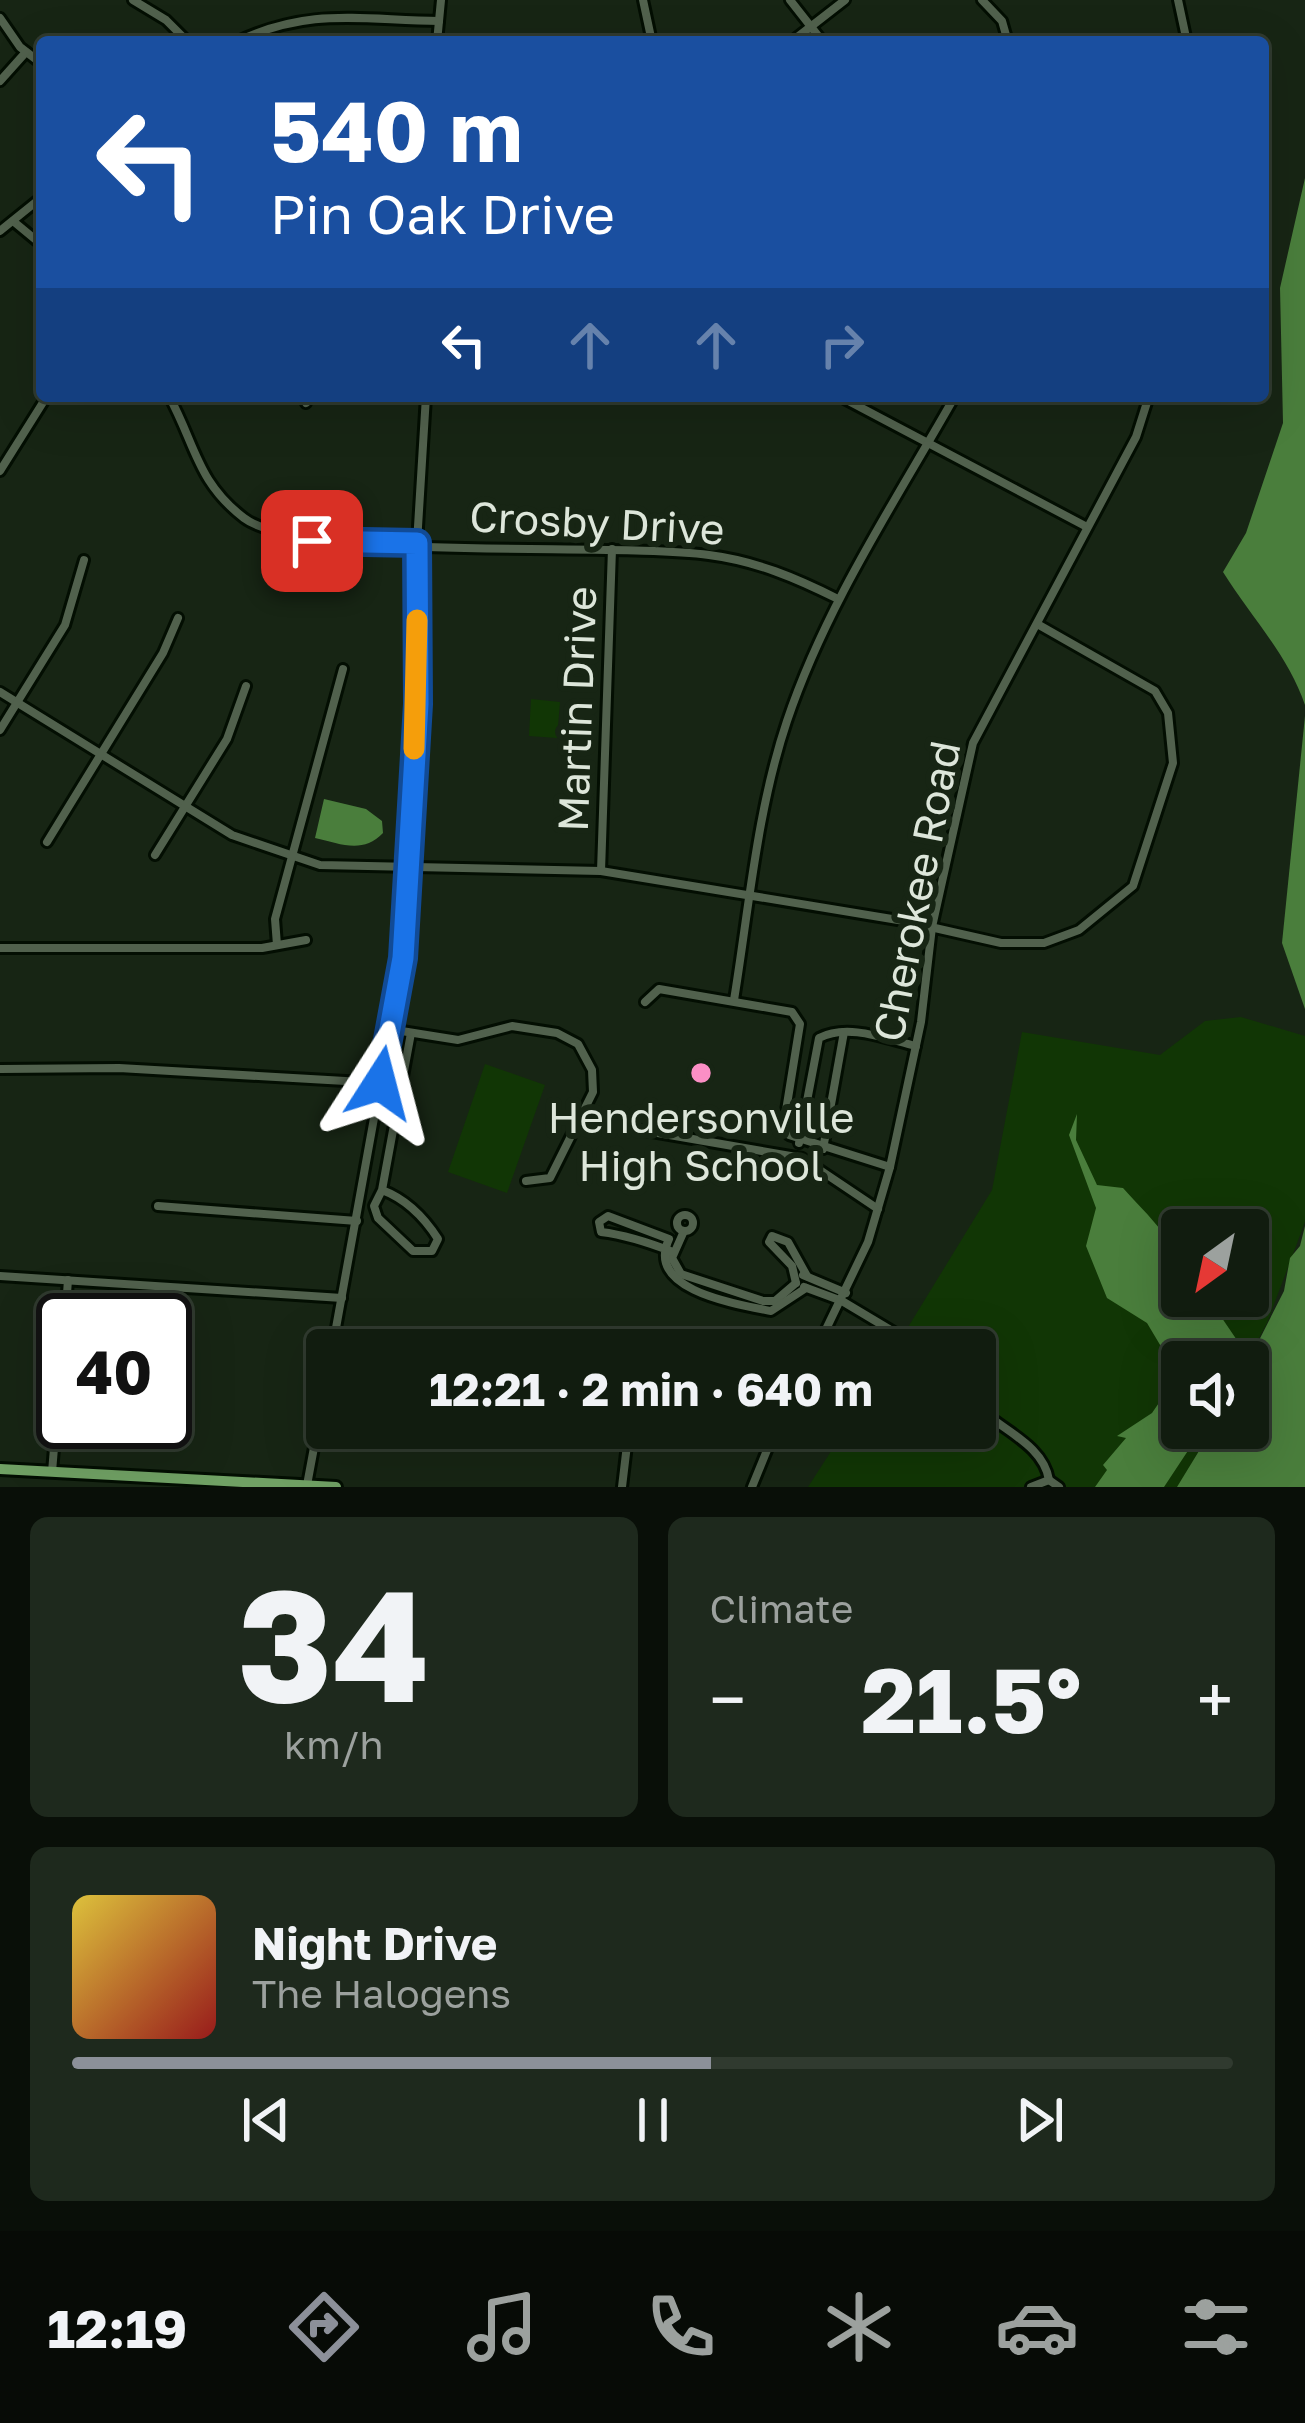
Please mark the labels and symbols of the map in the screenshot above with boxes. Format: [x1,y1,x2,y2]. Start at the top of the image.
pin [261,490,363,592]
street label: Crosby Drive [468,490,726,554]
street label: Martin Drive [547,585,605,833]
street label: Cherokee Road [862,737,970,1045]
position arrow [317,1020,443,1146]
marker: Hendersonville High School [688,1060,714,1086]
place label: Hendersonville High School [548,1092,854,1190]
north arrow [1161,1209,1269,1317]
speed limit sign: 40 [36,1293,192,1449]

